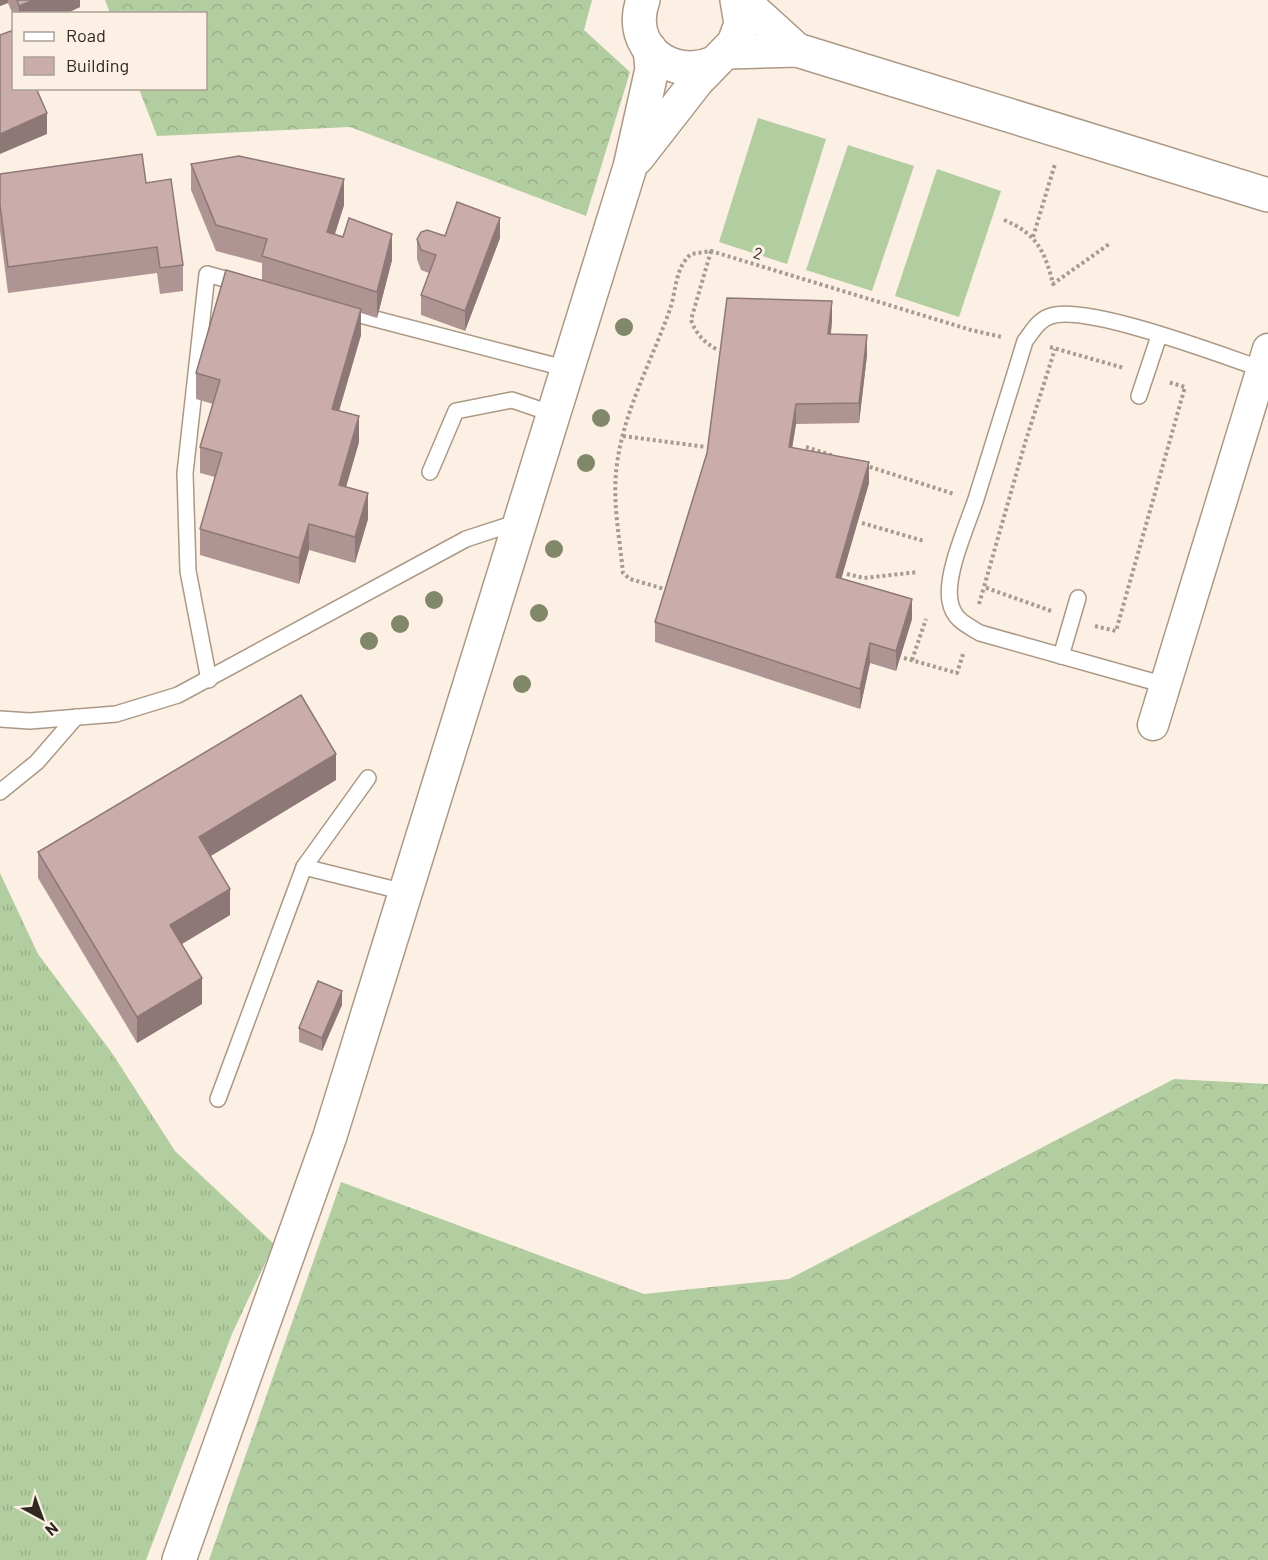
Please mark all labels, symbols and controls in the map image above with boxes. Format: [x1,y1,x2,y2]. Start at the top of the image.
legend [12,12,207,90]
text: Road [66,24,106,46]
text: Building [66,54,129,76]
street label: 2 [751,242,765,263]
north arrow [12,1488,72,1548]
text: N [42,1519,62,1540]

